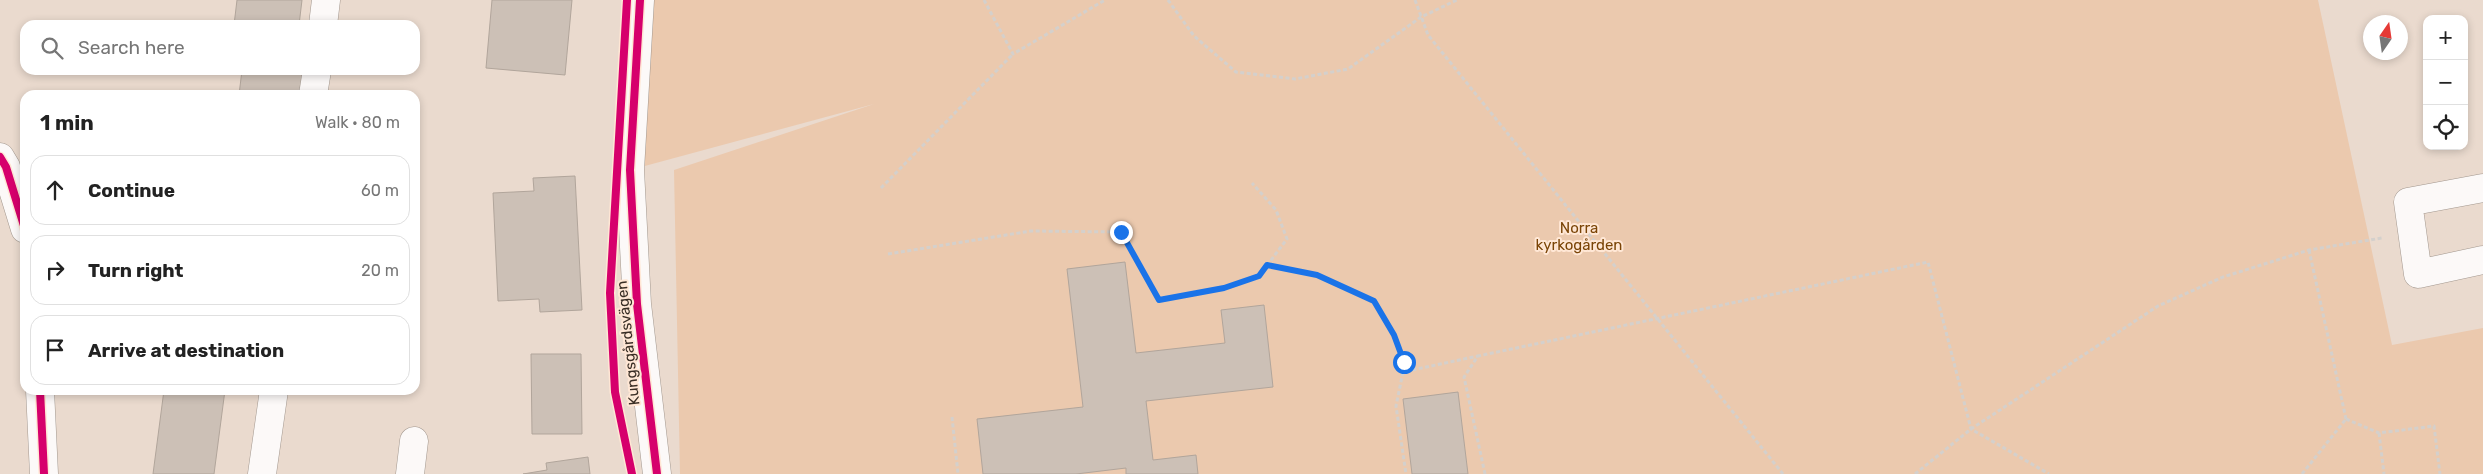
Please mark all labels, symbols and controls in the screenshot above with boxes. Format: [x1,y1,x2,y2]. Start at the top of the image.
north arrow [2363,15,2408,60]
map controls [2423,15,2468,150]
button: + [2423,15,2468,60]
search box [20,20,420,75]
icon: search [38,34,66,62]
text: Search here [78,36,185,59]
button: − [2423,60,2468,105]
button: locate [2423,105,2468,150]
text: 1 min [40,110,94,135]
text: Walk · 80 m [315,113,400,132]
icon: ahead [41,176,69,204]
text: Continue [88,179,175,202]
text: 60 m [361,181,399,200]
park label: Norra kyrkogården [1536,219,1622,254]
route end [1110,221,1133,244]
icon: right [41,256,69,284]
text: Turn right [88,259,183,282]
text: 20 m [361,261,399,280]
street label: Kungsgårdsvägen [613,280,643,406]
icon: arrive [41,336,69,364]
text: Arrive at destination [88,339,284,362]
route start [1393,351,1416,374]

